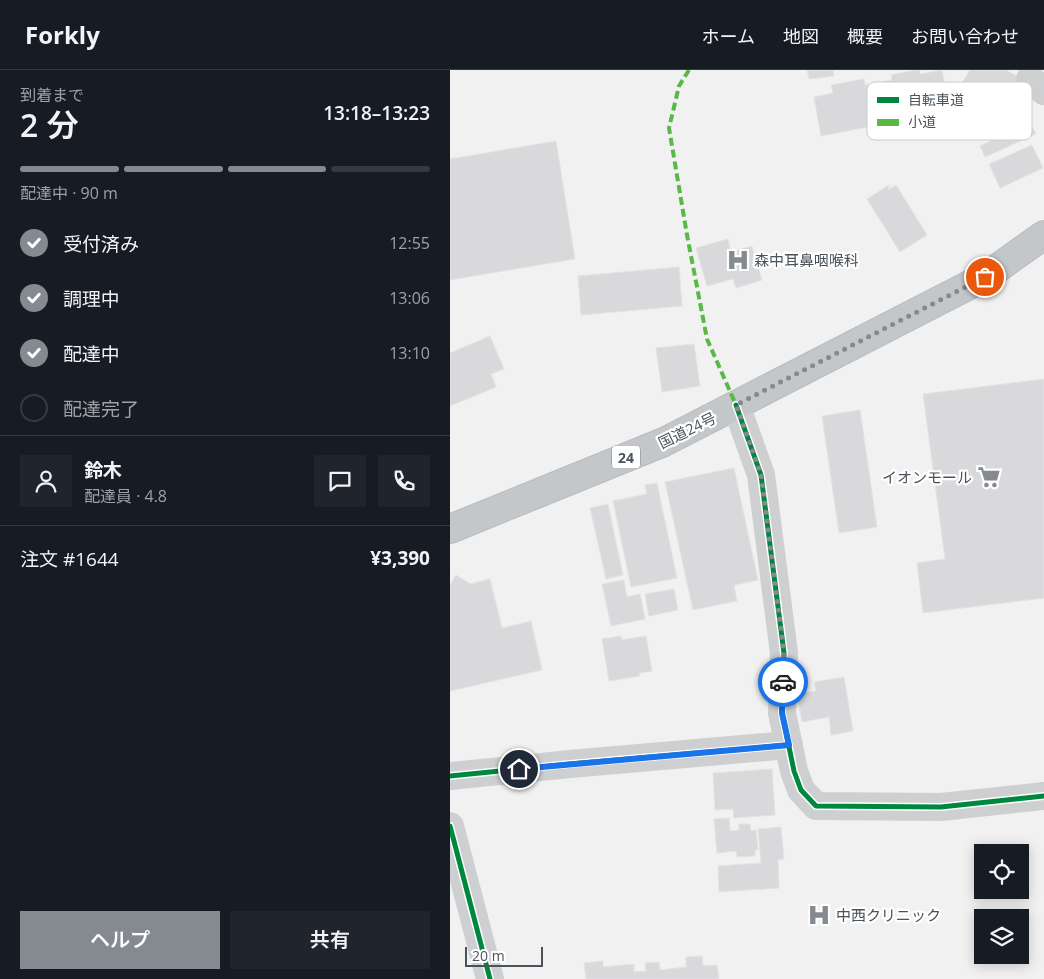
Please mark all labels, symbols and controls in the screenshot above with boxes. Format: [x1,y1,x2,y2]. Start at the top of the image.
text: Forkly [25,18,100,51]
text: ホーム [702,24,755,48]
text: 地図 [783,24,819,48]
text: 概要 [847,24,883,48]
text: お問い合わせ [911,24,1019,48]
legend [867,82,1032,140]
text: 到着まで [20,84,84,106]
text: 自転車道 [908,90,964,109]
text: 13:18–13:23 [323,100,430,126]
text: 2 分 [20,103,79,146]
text: 小道 [908,112,936,131]
text: 配達中 · 90 m [20,182,118,204]
icon: check [20,229,48,257]
text: 受付済み [63,231,139,257]
text: 12:55 [389,232,430,254]
hospital icon: 森中耳鼻咽喉科 [725,247,751,273]
place label: 森中耳鼻咽喉科 [754,250,859,270]
pin [964,256,1006,298]
icon: bag [971,263,999,291]
icon: check [20,284,48,312]
text: 調理中 [63,286,120,312]
text: 13:06 [389,287,430,309]
icon: check [20,339,48,367]
text: 配達中 [63,341,120,367]
text: 13:10 [389,342,430,364]
text: 配達完了 [63,396,139,422]
street label: 国道24号 [655,407,719,453]
road number: 24 [612,446,640,468]
button: person [20,455,72,507]
button: chat [314,455,366,507]
button: phone [378,455,430,507]
text: 鈴木 [84,457,122,483]
supermarket icon: イオンモール [976,464,1002,490]
place label: イオンモール [882,467,972,487]
text: 配達員 · 4.8 [84,485,167,507]
text: ¥3,390 [370,545,430,571]
text: 注文 #1644 [20,546,119,572]
courier [758,657,808,707]
icon: car [769,668,797,696]
pin [498,748,540,790]
icon: home [505,755,533,783]
map controls [974,844,1029,964]
button: locate [974,844,1029,899]
hospital icon: 中西クリニック [806,902,832,928]
place label: 中西クリニック [836,905,941,925]
button: layers [974,909,1029,964]
button: ヘルプ [20,911,220,969]
button: 共有 [230,911,430,969]
scale bar [465,944,542,967]
text: 20 m [472,946,505,965]

